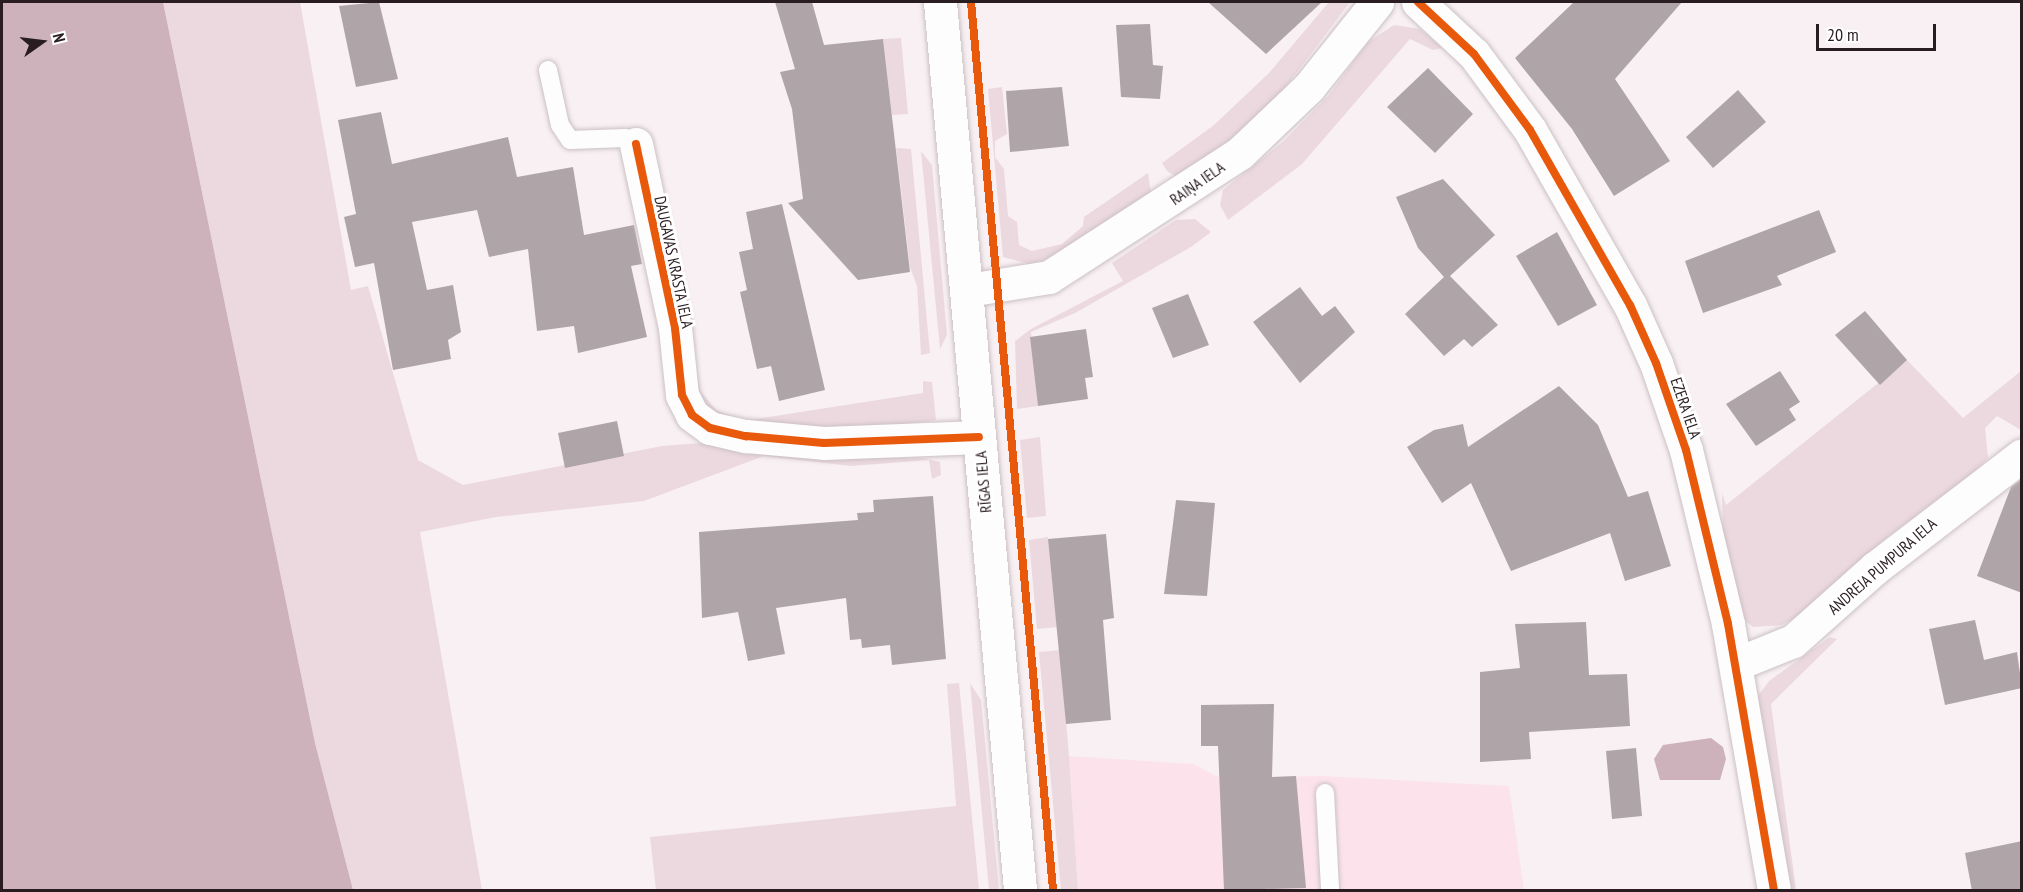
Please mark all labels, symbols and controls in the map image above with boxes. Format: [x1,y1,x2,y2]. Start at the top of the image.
north arrow [12,12,72,72]
scale bar [1819,12,1939,50]
text: 20 m [1827,23,1859,46]
text: N [49,31,70,44]
street label: RAIŅA IELA [1166,157,1228,209]
street label: DAUGAVAS KRASTA IELA [651,194,697,330]
street label: EZERA IELA [1667,375,1705,441]
street label: RĪGAS IELA [971,450,995,514]
street label: ANDREJA PUMPURA IELA [1823,513,1941,619]

